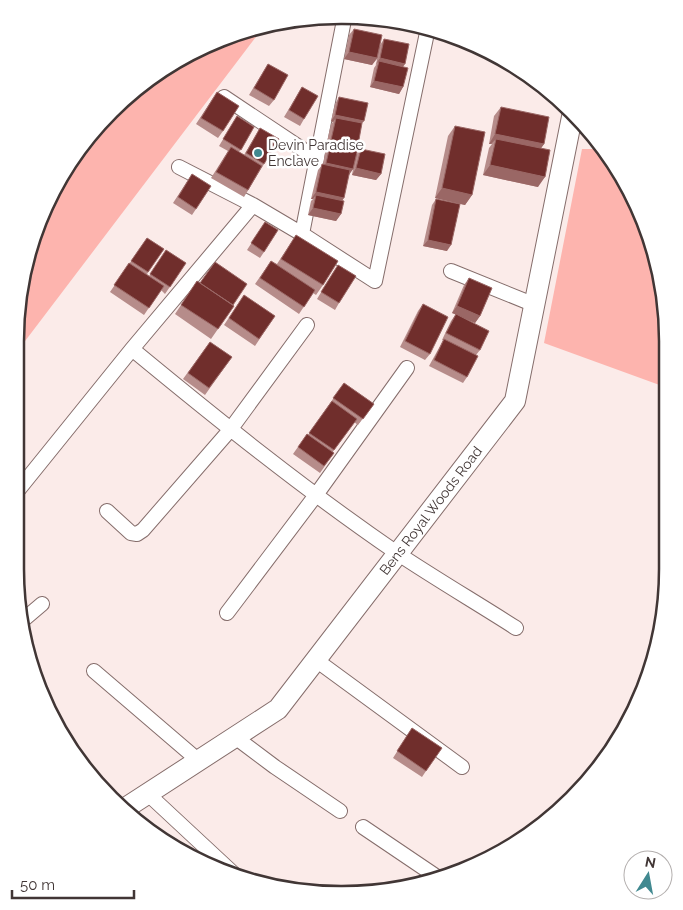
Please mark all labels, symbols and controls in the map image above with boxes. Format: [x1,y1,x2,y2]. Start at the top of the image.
place label: Devin Paradise Enclave [268,137,364,169]
marker: Devin Paradise Enclave [252,147,264,159]
street label: Bens Royal Woods Road [376,443,485,578]
north arrow [623,850,673,900]
text: N [644,853,657,871]
scale bar [12,868,135,900]
text: 50 m [20,876,55,894]

